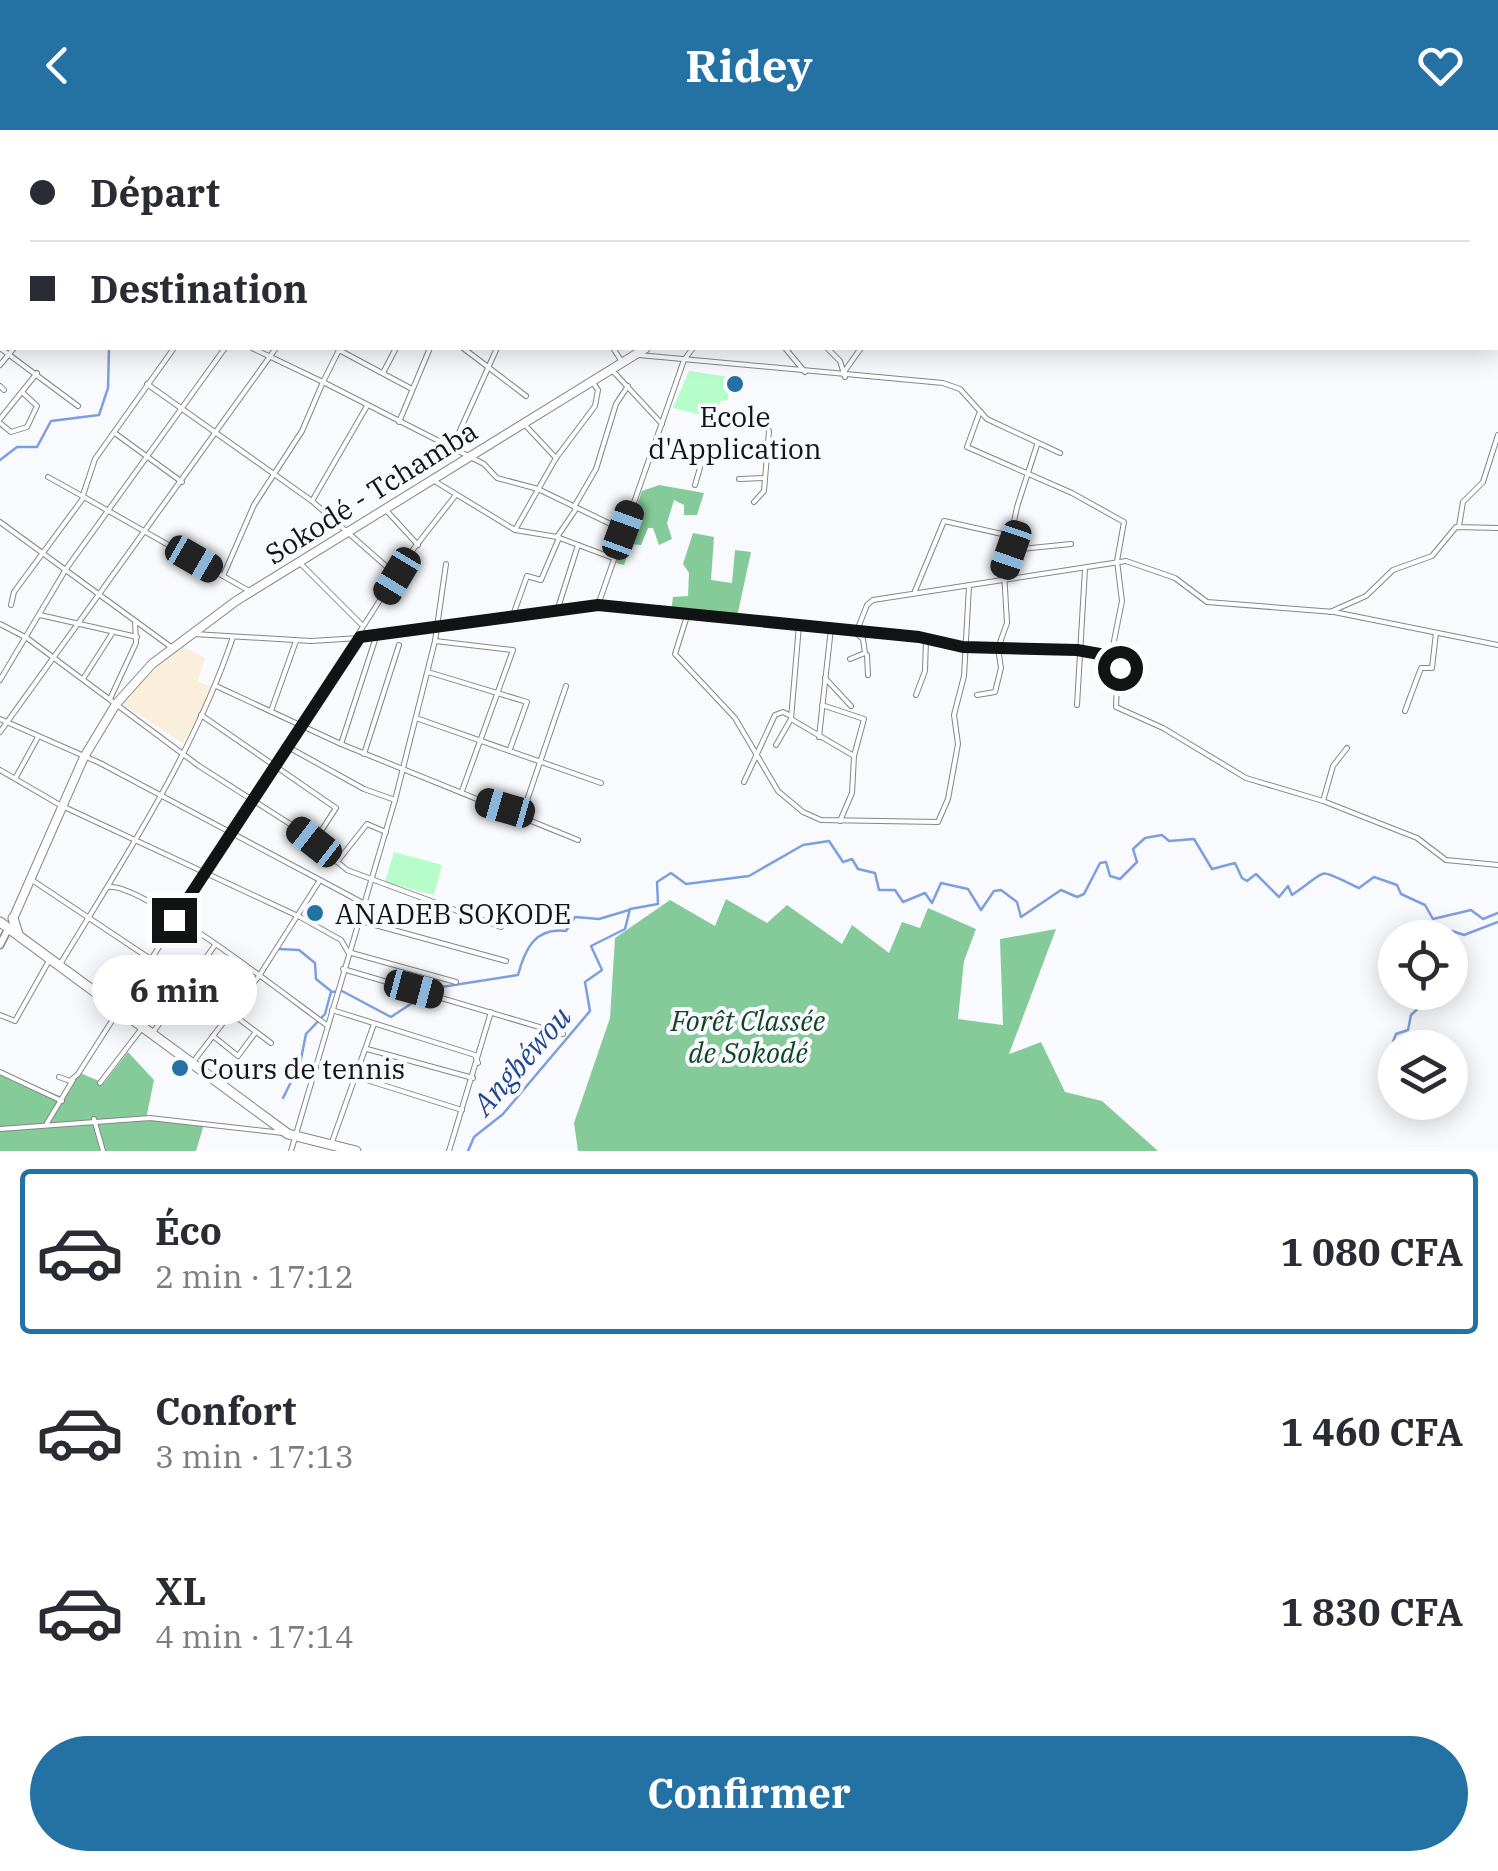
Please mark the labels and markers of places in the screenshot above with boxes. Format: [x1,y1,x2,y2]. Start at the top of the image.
marker: Ecole d'Application [724,373,746,395]
place label: Ecole d'Application [648,398,822,467]
place label: ANADEB SOKODE [335,895,571,932]
marker: ANADEB SOKODE [304,902,326,924]
place label: Cours de tennis [200,1050,405,1087]
marker: Cours de tennis [169,1057,191,1079]

